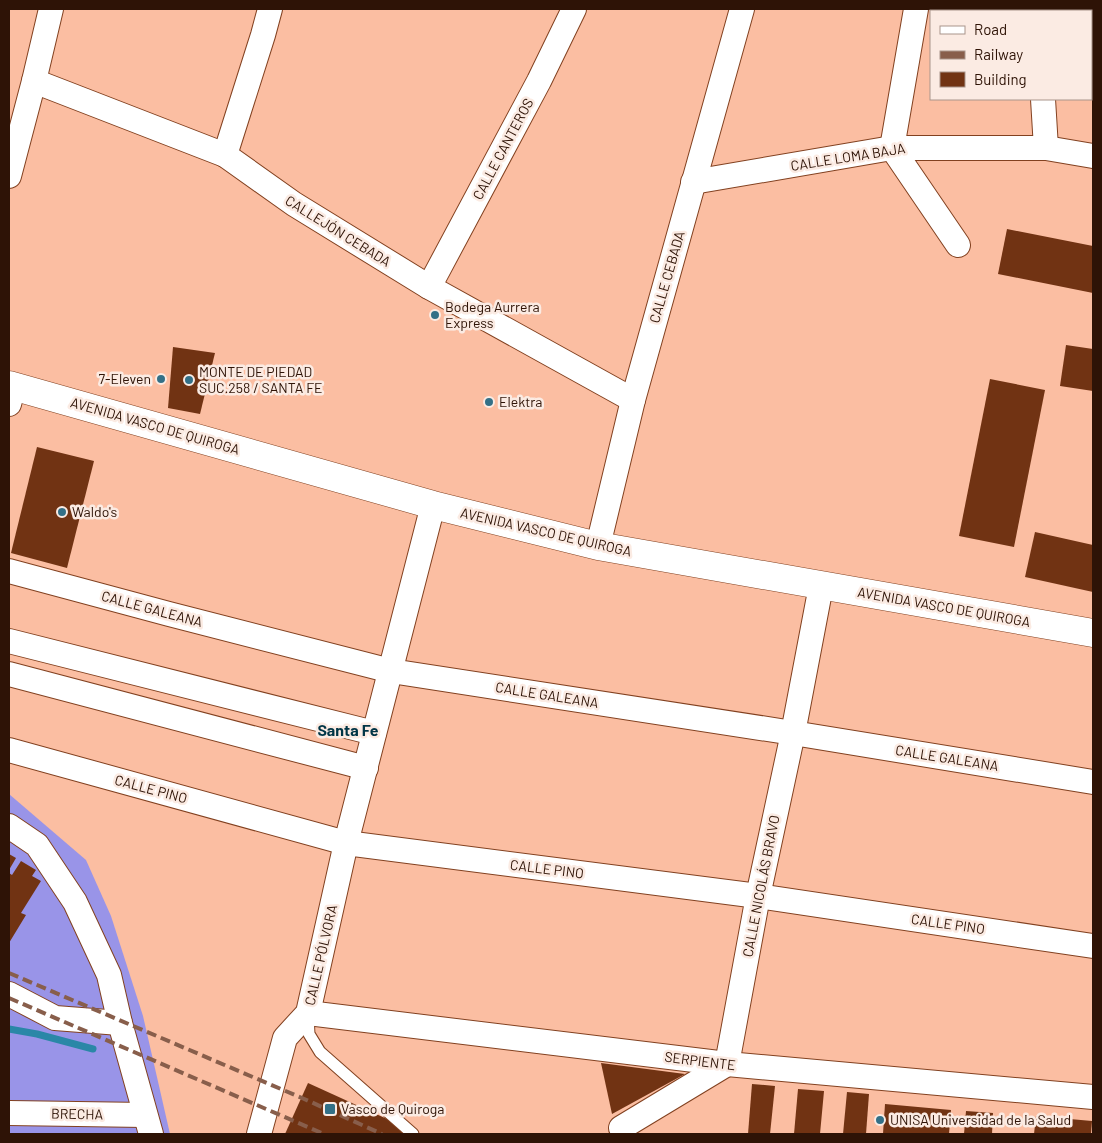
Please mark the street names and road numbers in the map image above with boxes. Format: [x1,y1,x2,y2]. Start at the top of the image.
street label: CALLE CANTEROS [469,95,536,202]
street label: CALLE LOMA BAJA [789,139,907,174]
street label: CALLEJÓN CEBADA [282,191,394,270]
street label: CALLE CEBADA [645,228,688,325]
street label: AVENIDA VASCO DE QUIROGA [69,393,242,458]
street label: AVENIDA VASCO DE QUIROGA [459,504,634,560]
street label: AVENIDA VASCO DE QUIROGA [856,583,1032,630]
street label: CALLE GALEANA [100,587,205,630]
street label: CALLE GALEANA [494,678,600,711]
street label: CALLE GALEANA [894,741,1000,774]
street label: CALLE PINO [113,771,189,806]
street label: CALLE NICOLÁS BRAVO [738,813,783,958]
street label: CALLE PINO [509,856,585,881]
street label: CALLE PÓLVORA [301,902,340,1007]
street label: CALLE PINO [910,910,986,937]
street label: SERPIENTE [664,1048,737,1073]
street label: BRECHA [51,1105,104,1122]

